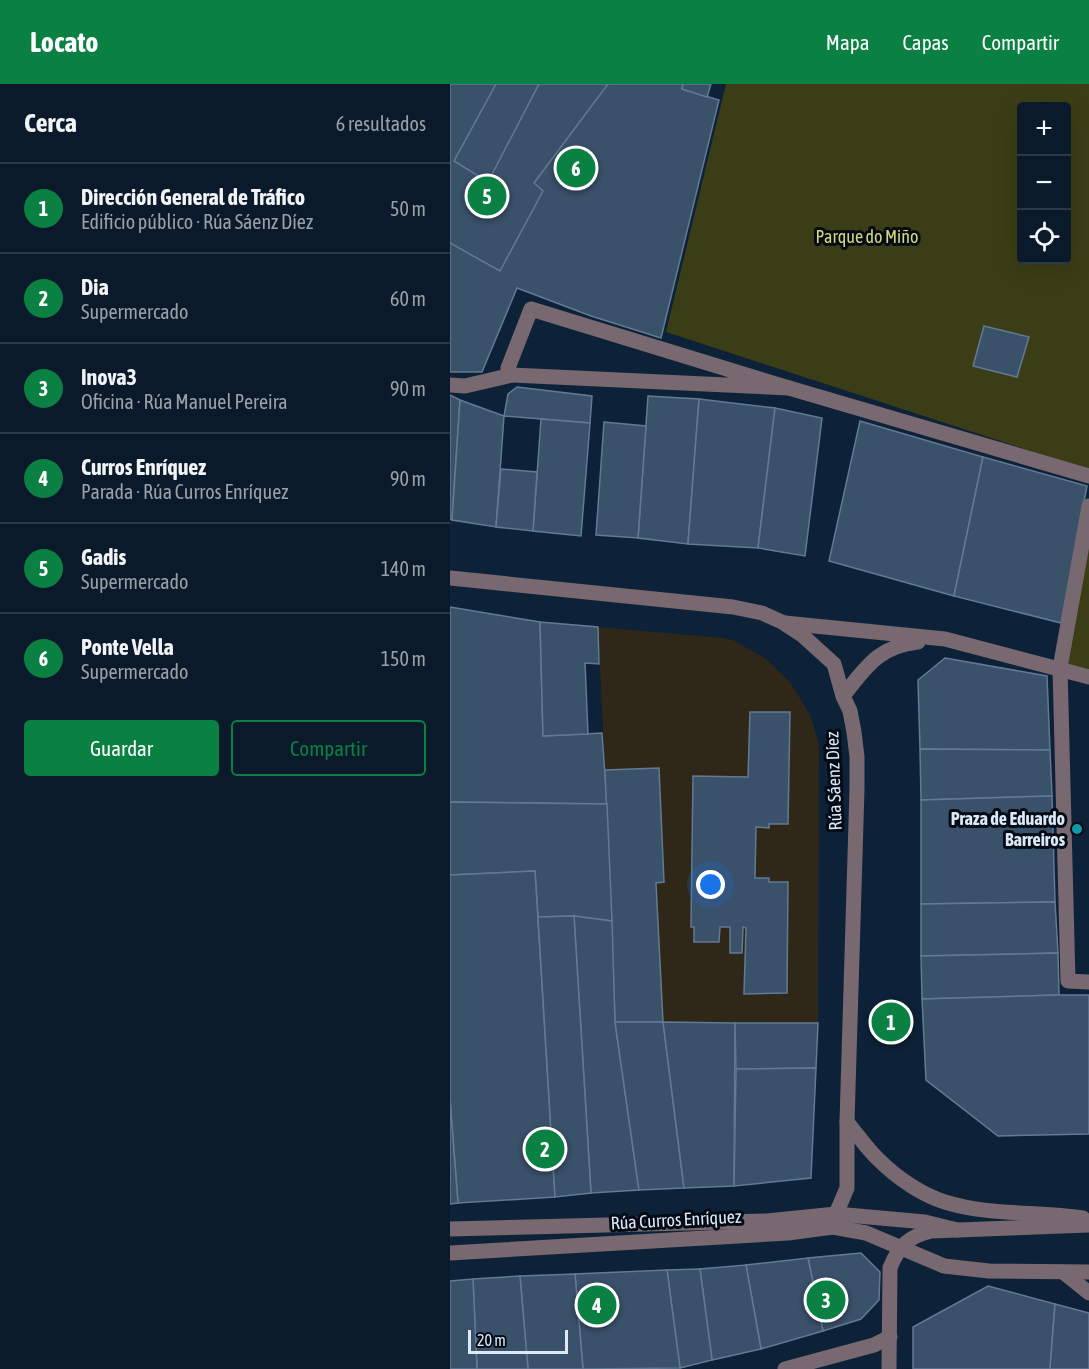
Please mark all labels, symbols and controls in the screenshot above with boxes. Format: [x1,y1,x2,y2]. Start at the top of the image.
text: Locato [30,26,98,58]
text: Mapa [826,30,869,54]
text: Capas [902,30,949,54]
text: Compartir [982,30,1059,54]
map controls [1017,102,1071,264]
button: + [1017,102,1071,156]
text: Cerca [24,108,77,138]
text: 6 resultados [336,112,426,135]
pin: 6 [556,146,596,190]
button: − [1017,156,1071,210]
pin: 5 [468,174,507,218]
text: Dirección General de Tráfico [81,184,305,210]
text: 1 [39,197,48,220]
text: 50 m [390,197,426,220]
text: Edificio público · Rúa Sáenz Díez [81,210,313,233]
button: locate [1017,210,1071,264]
park label: Parque do Miño [816,226,918,247]
text: Dia [81,274,109,300]
text: 2 [39,287,48,310]
text: 60 m [390,287,426,310]
text: Supermercado [81,300,188,323]
text: Inova3 [81,364,137,390]
text: 3 [39,377,48,400]
text: 90 m [390,377,426,400]
text: Oficina · Rúa Manuel Pereira [81,390,288,413]
text: Curros Enríquez [81,454,206,480]
text: 4 [39,467,48,490]
text: 90 m [390,467,426,490]
text: Parada · Rúa Curros Enríquez [81,480,289,503]
text: Gadis [81,544,126,570]
text: 5 [39,557,48,580]
text: 140 m [381,557,426,580]
text: Supermercado [81,570,188,593]
text: Ponte Vella [81,634,174,660]
text: 6 [39,647,48,670]
text: 150 m [381,647,426,670]
text: Supermercado [81,660,188,683]
button: Guardar [24,720,219,776]
button: Compartir [231,720,426,776]
street label: Rúa Sáenz Díez [821,731,846,831]
place label: Praza de Eduardo Barreiros [951,808,1066,850]
marker: Praza de Eduardo Barreiros [1070,822,1084,836]
your location [696,870,725,899]
pin: 1 [872,1000,910,1044]
pin: 2 [526,1126,565,1172]
street label: Rúa Curros Enríquez [610,1206,742,1233]
pin: 3 [806,1278,845,1322]
pin: 4 [578,1282,616,1328]
scale bar [468,1327,568,1354]
text: 20 m [477,1331,506,1349]

